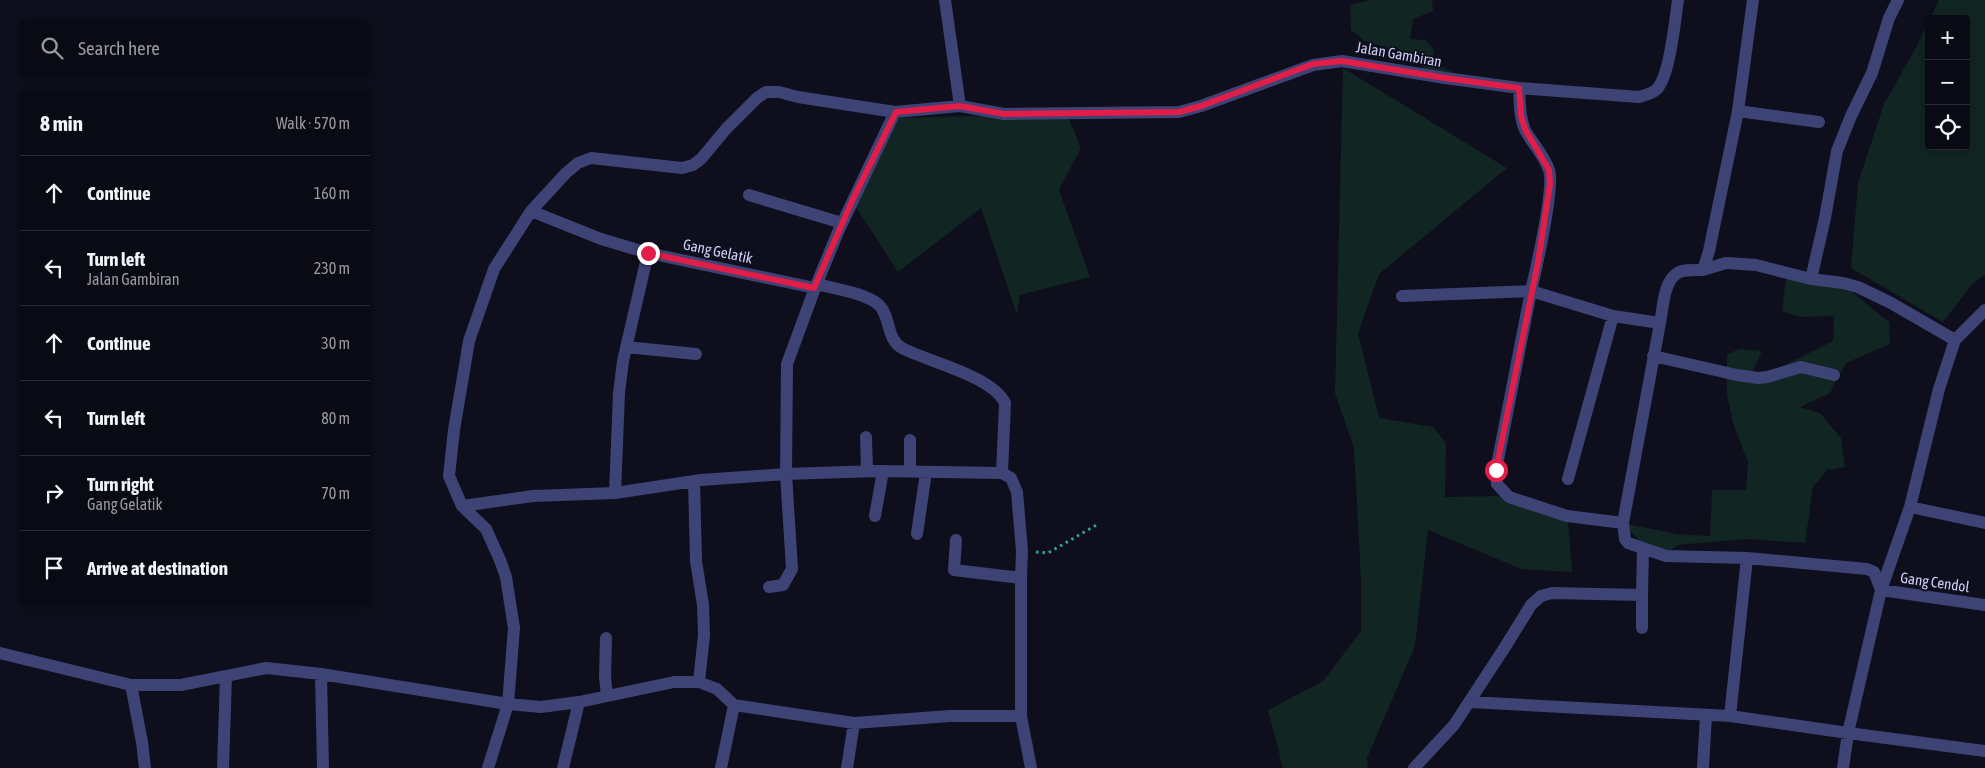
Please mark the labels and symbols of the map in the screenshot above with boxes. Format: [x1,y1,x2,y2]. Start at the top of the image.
street label: Jalan Gambiran [1355,38,1443,70]
street label: Gang Gelatik [682,235,755,267]
route end [637,242,660,265]
route start [1485,459,1508,482]
street label: Gang Cendol [1899,569,1971,595]

